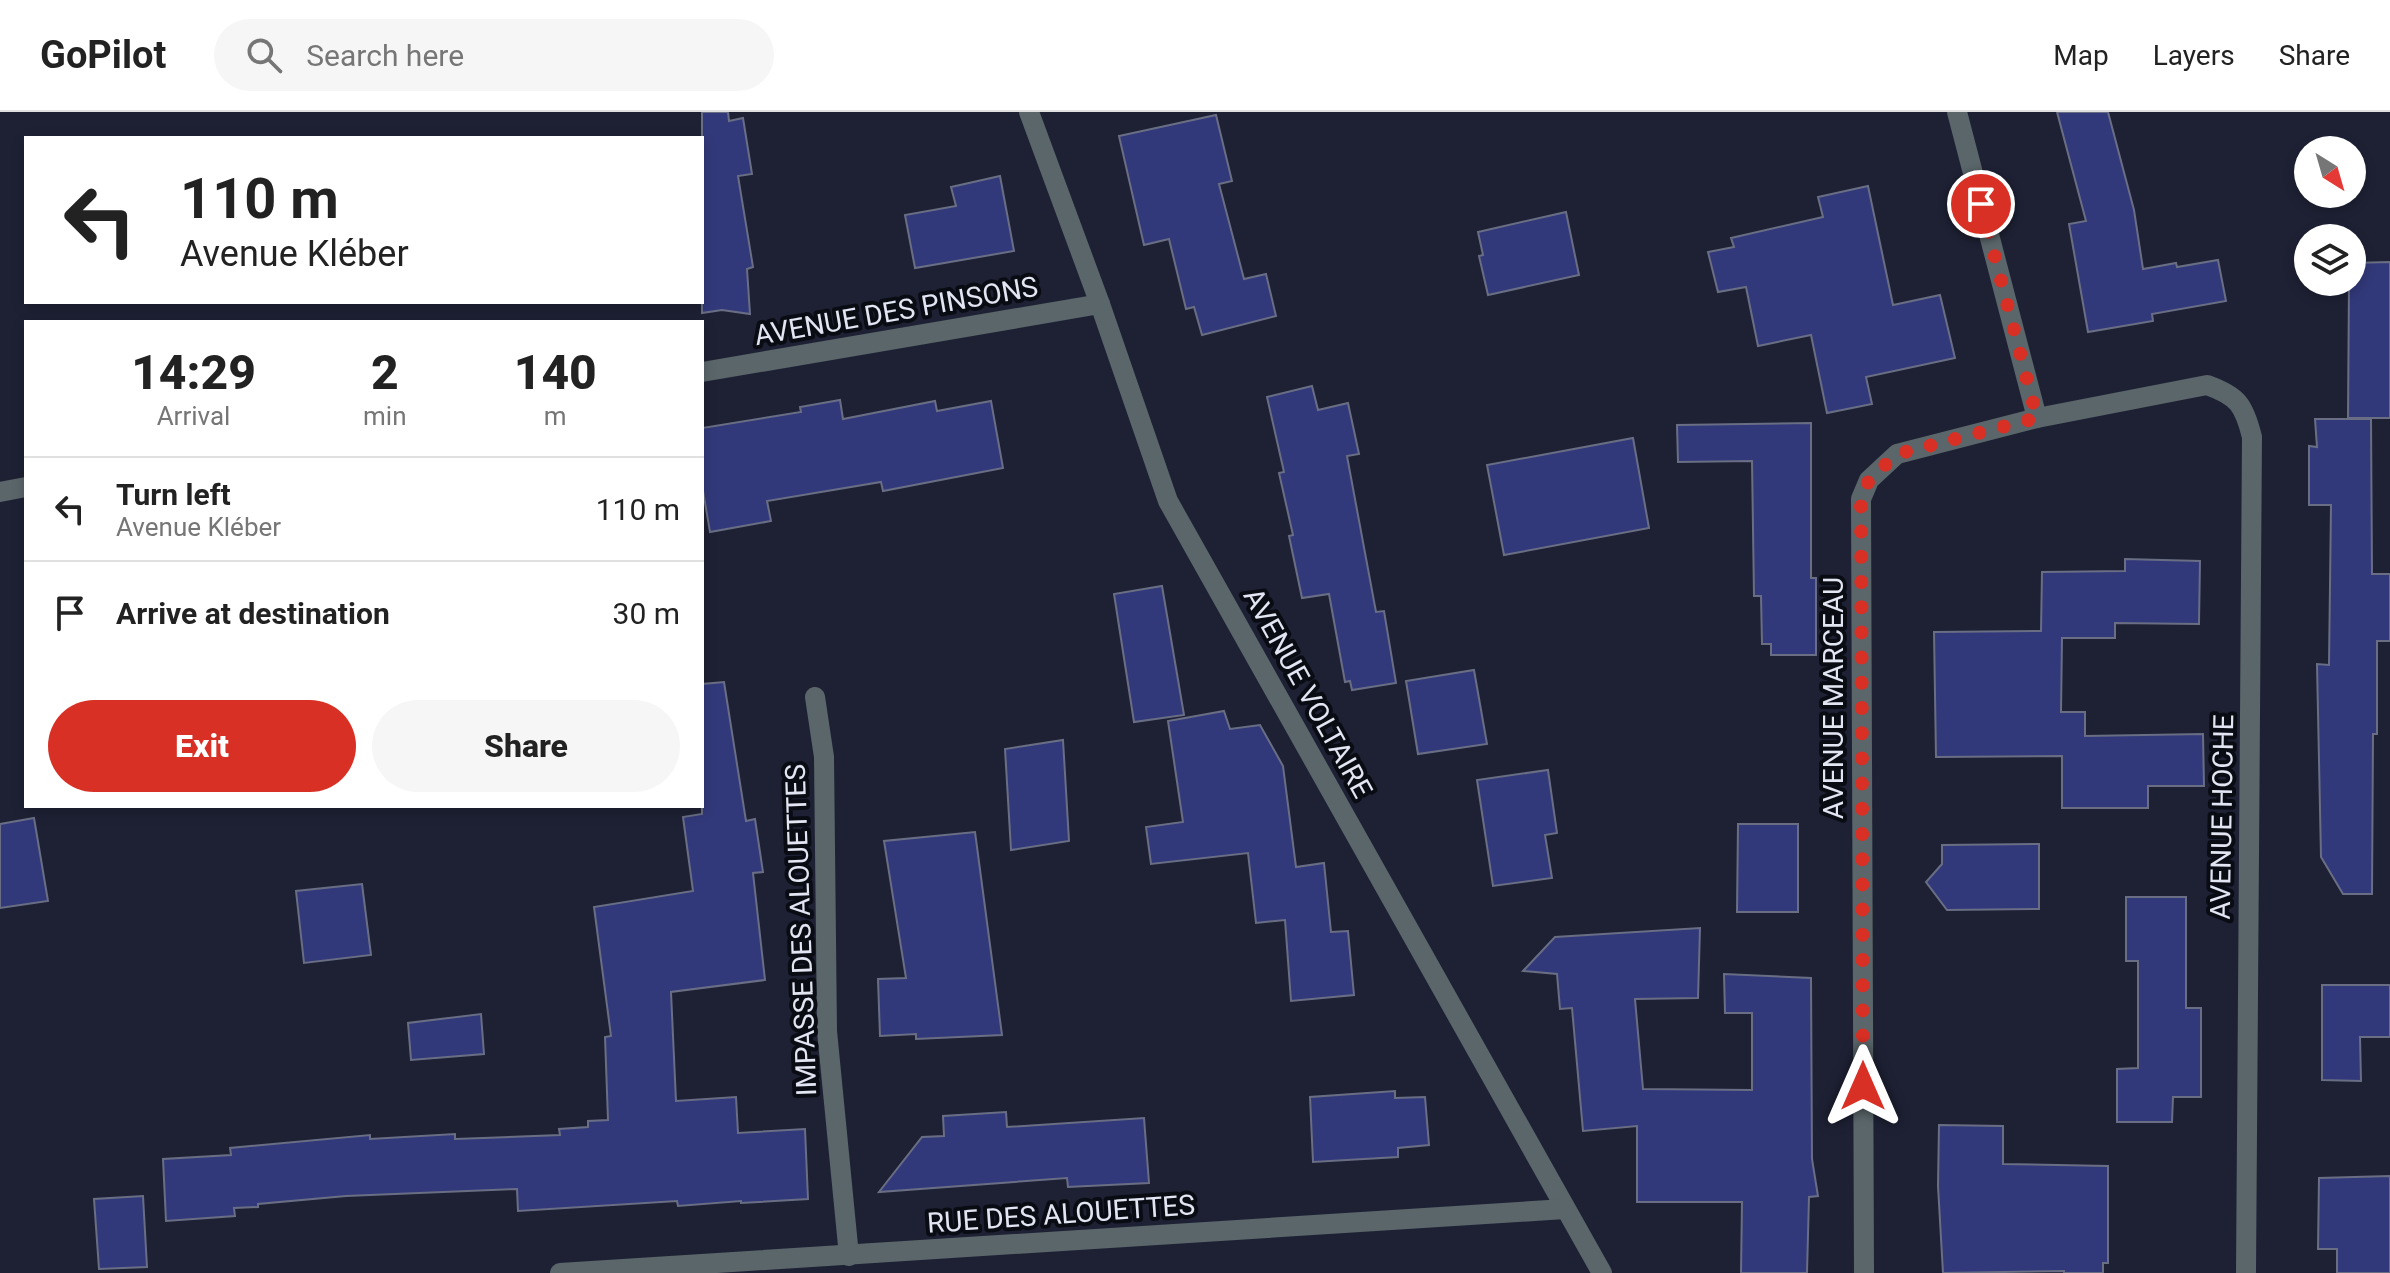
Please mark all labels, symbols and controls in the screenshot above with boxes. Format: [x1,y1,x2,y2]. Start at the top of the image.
search box [214,19,774,91]
text: GoPilot [40,33,166,77]
icon: search [242,33,286,77]
text: Search here [306,38,464,73]
text: Map [2053,39,2109,72]
text: Layers [2153,39,2235,72]
text: Share [2279,39,2350,72]
north arrow [2294,136,2366,208]
map controls [2294,136,2366,296]
text: 110 m [180,166,339,232]
icon: left [48,168,152,272]
pin [1947,170,2015,238]
icon: arrive [1959,182,2003,226]
button: layers [2294,224,2366,296]
text: Avenue Kléber [180,233,409,275]
street label: AVENUE DES PINSONS [752,270,1040,352]
text: 14:29 [131,344,256,401]
text: 2 [371,344,399,401]
text: 140 [514,344,597,401]
text: Arrival [157,401,230,431]
text: min [363,401,407,431]
text: m [544,401,567,431]
text: Turn left [116,477,231,512]
icon: left [48,487,92,531]
text: 110 m [596,492,680,527]
text: Avenue Kléber [116,512,281,542]
street label: AVENUE MARCEAU [1817,577,1850,819]
street label: AVENUE VOLTAIRE [1237,582,1379,804]
icon: arrive [48,591,92,635]
text: Arrive at destination [116,596,390,631]
text: 30 m [613,596,680,631]
button: Exit [48,700,356,792]
button: Share [372,700,680,792]
street label: AVENUE HOCHE [2204,714,2240,920]
street label: IMPASSE DES ALOUETTES [779,763,823,1097]
position arrow [1821,1044,1905,1128]
street label: RUE DES ALOUETTES [926,1188,1196,1240]

